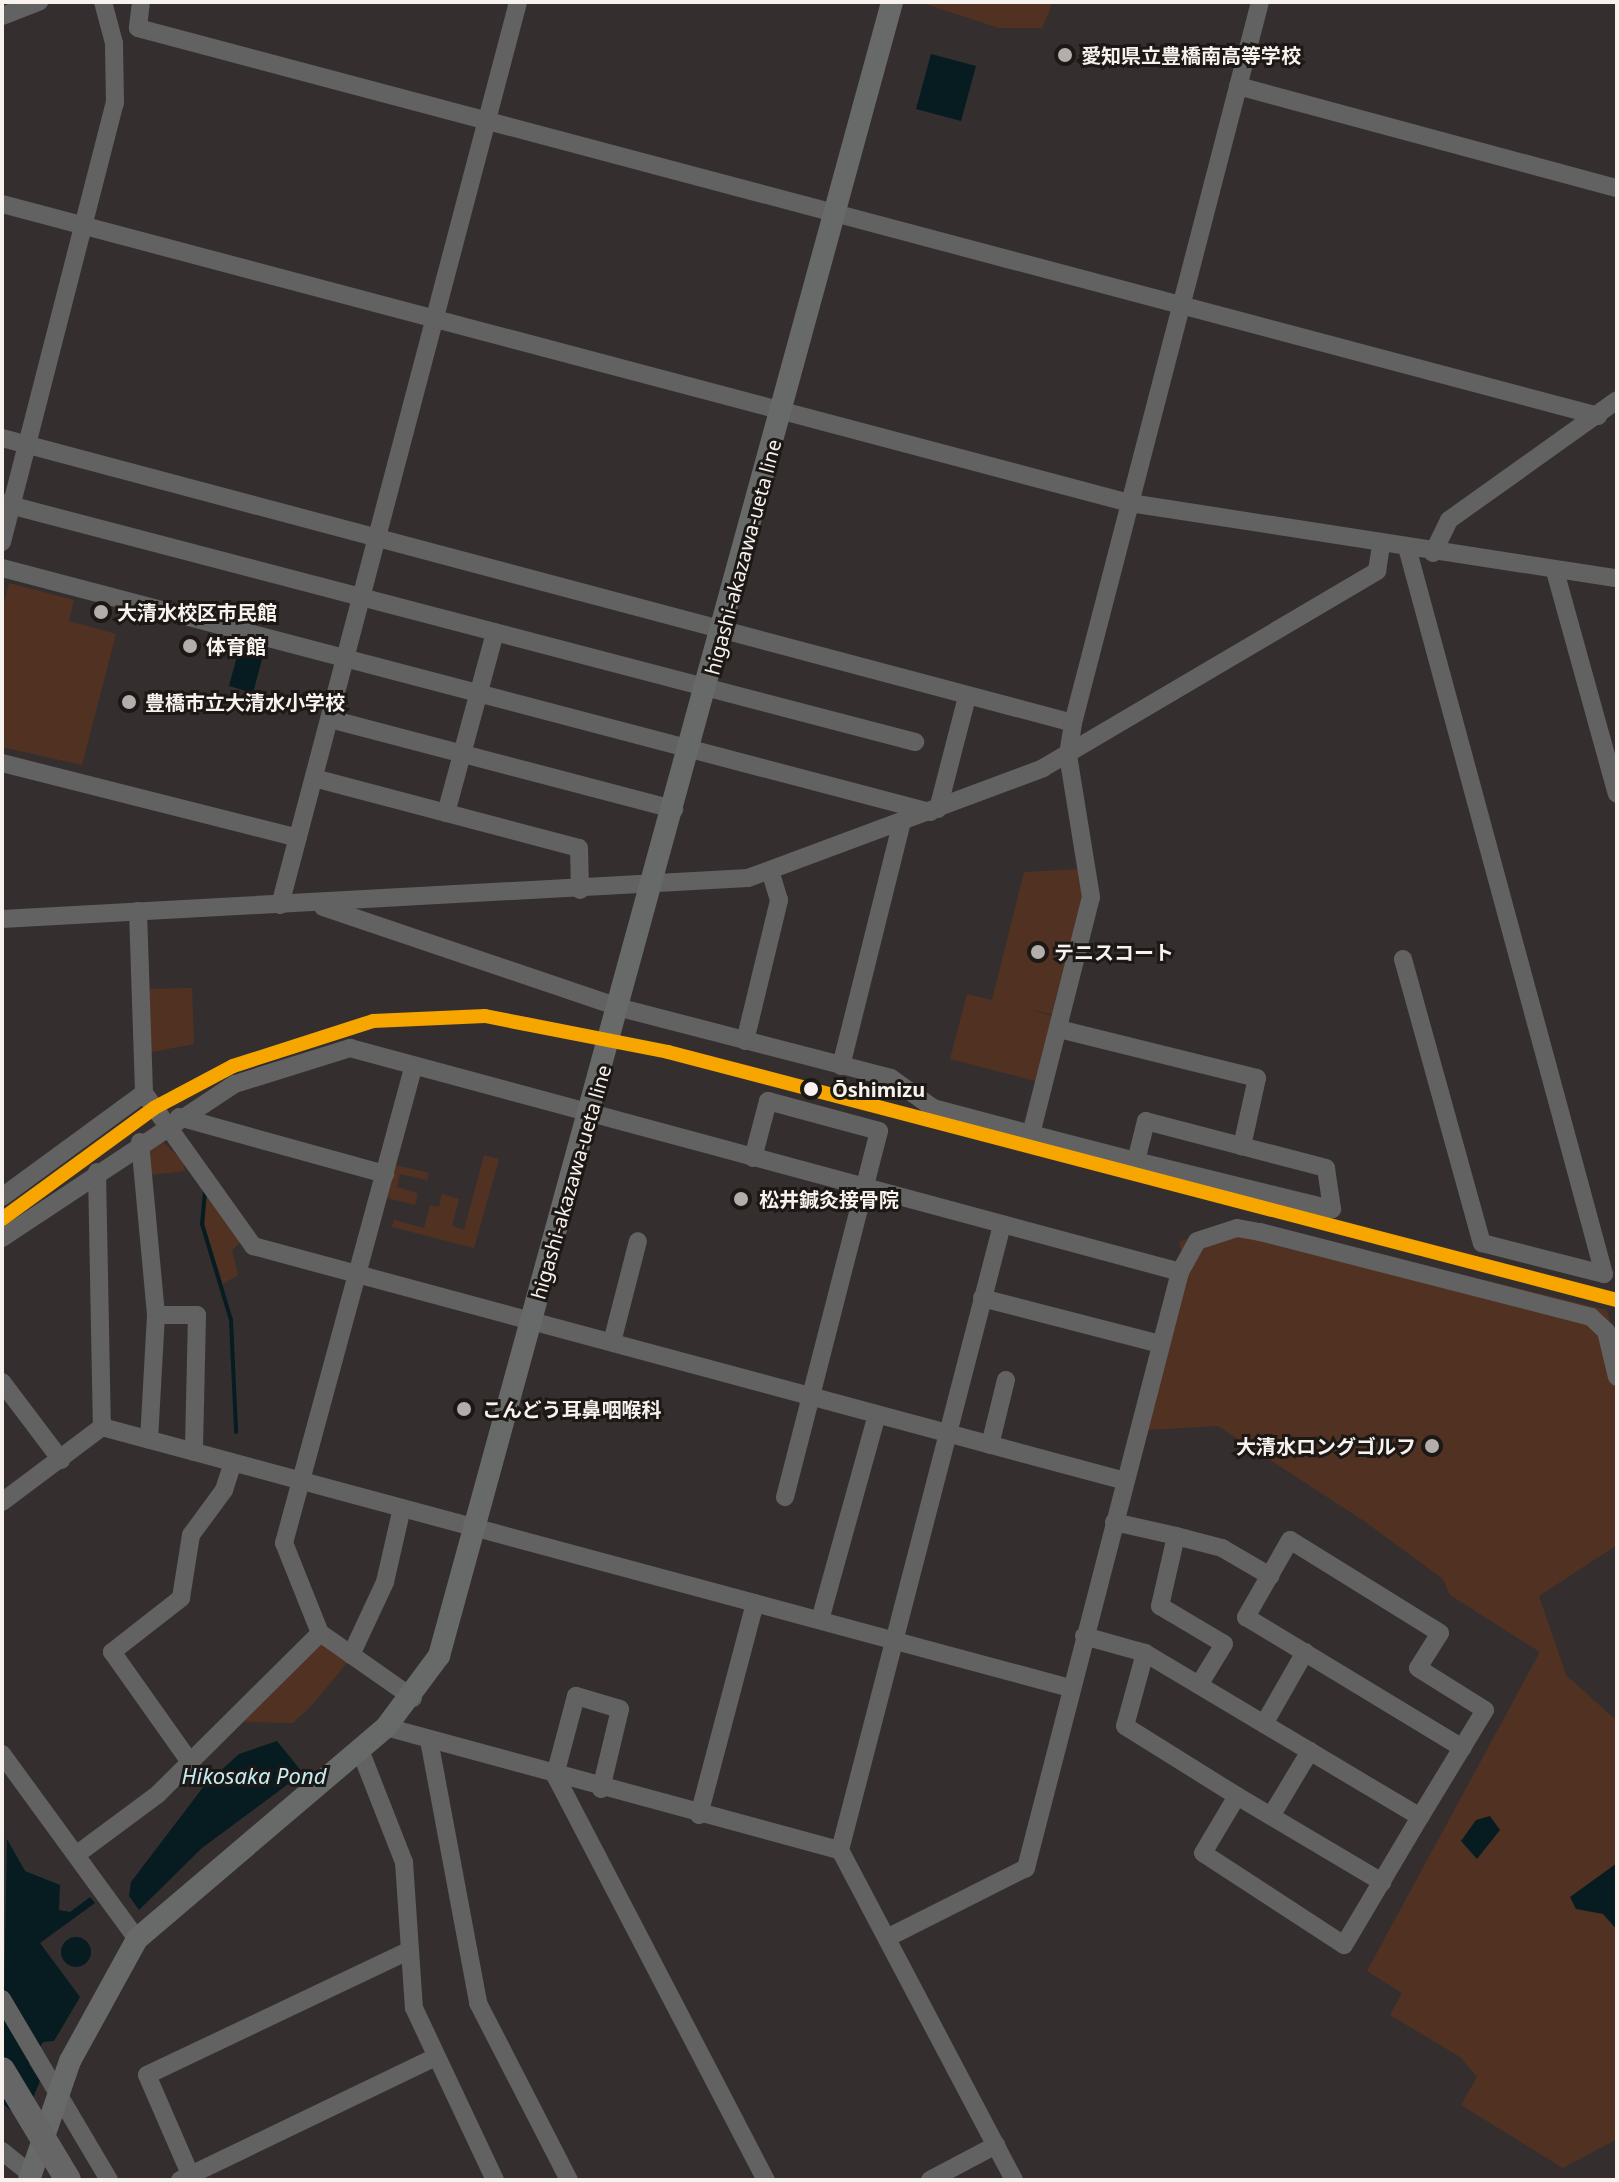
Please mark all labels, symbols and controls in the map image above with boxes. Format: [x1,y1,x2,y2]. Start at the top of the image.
place label: 愛知県立豊橋南高等学校 [1081,43,1301,67]
marker: 愛知県立豊橋南高等学校 [1056,46,1074,64]
street label: higashi-akazawa-ueta line [700,437,786,677]
place label: 大清水校区市民館 [117,600,277,624]
marker: 大清水校区市民館 [92,603,110,621]
place label: 体育館 [206,634,266,658]
marker: 体育館 [181,637,199,655]
place label: 豊橋市立大清水小学校 [145,690,345,714]
marker: 豊橋市立大清水小学校 [120,693,138,711]
place label: テニスコート [1054,940,1174,964]
marker: テニスコート [1029,943,1047,961]
street label: higashi-akazawa-ueta line [526,1062,616,1302]
marker: Ōshimizu [797,1075,825,1103]
place label: Ōshimizu [832,1077,925,1101]
place label: 松井鍼灸接骨院 [759,1187,899,1211]
marker: 松井鍼灸接骨院 [730,1188,752,1210]
place label: こんどう耳鼻咽喉科 [482,1397,662,1421]
marker: こんどう耳鼻咽喉科 [453,1398,475,1420]
place label: 大清水ロングゴルフ [1236,1434,1416,1458]
marker: 大清水ロングゴルフ [1423,1437,1441,1455]
water label: Hikosaka Pond [182,1763,326,1789]

